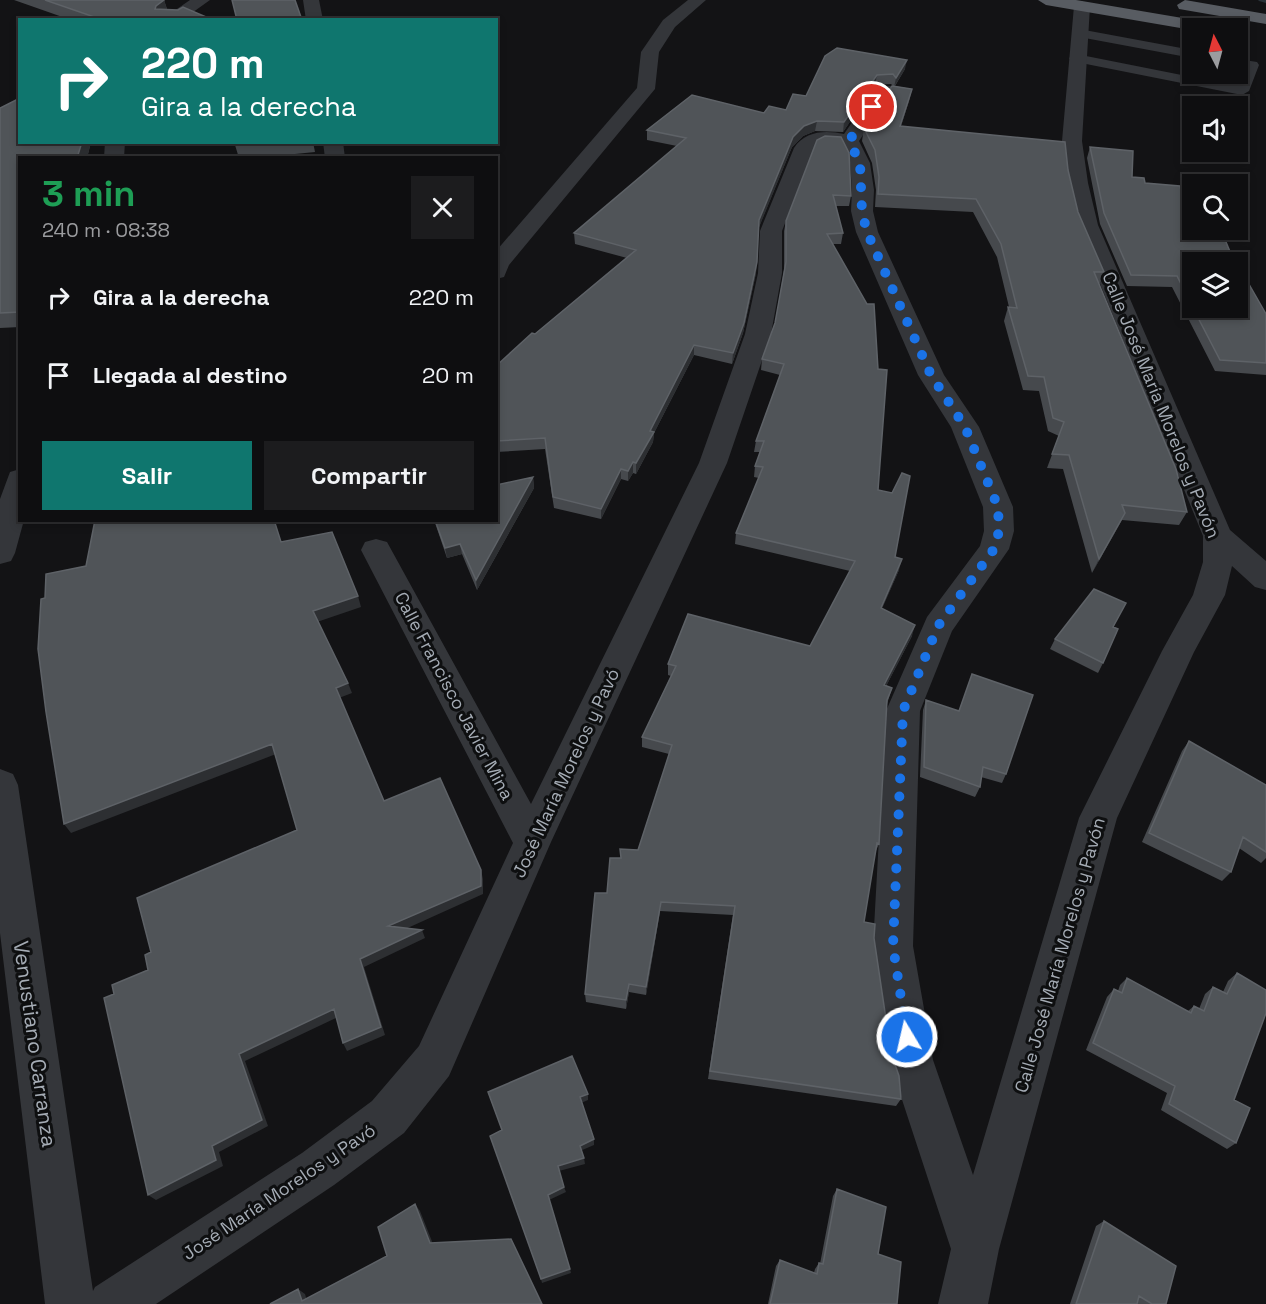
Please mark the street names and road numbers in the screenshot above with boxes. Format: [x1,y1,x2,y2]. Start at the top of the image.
street label: Calle José María Morelos y Pavón [1097,268,1226,541]
street label: Calle Francisco Javier Mina [390,588,519,804]
street label: José María Morelos y Pavó [507,664,624,881]
street label: Calle José María Morelos y Pavón [1009,815,1110,1095]
street label: Venustiano Carranza [8,939,63,1149]
street label: José María Morelos y Pavó [178,1118,380,1265]

